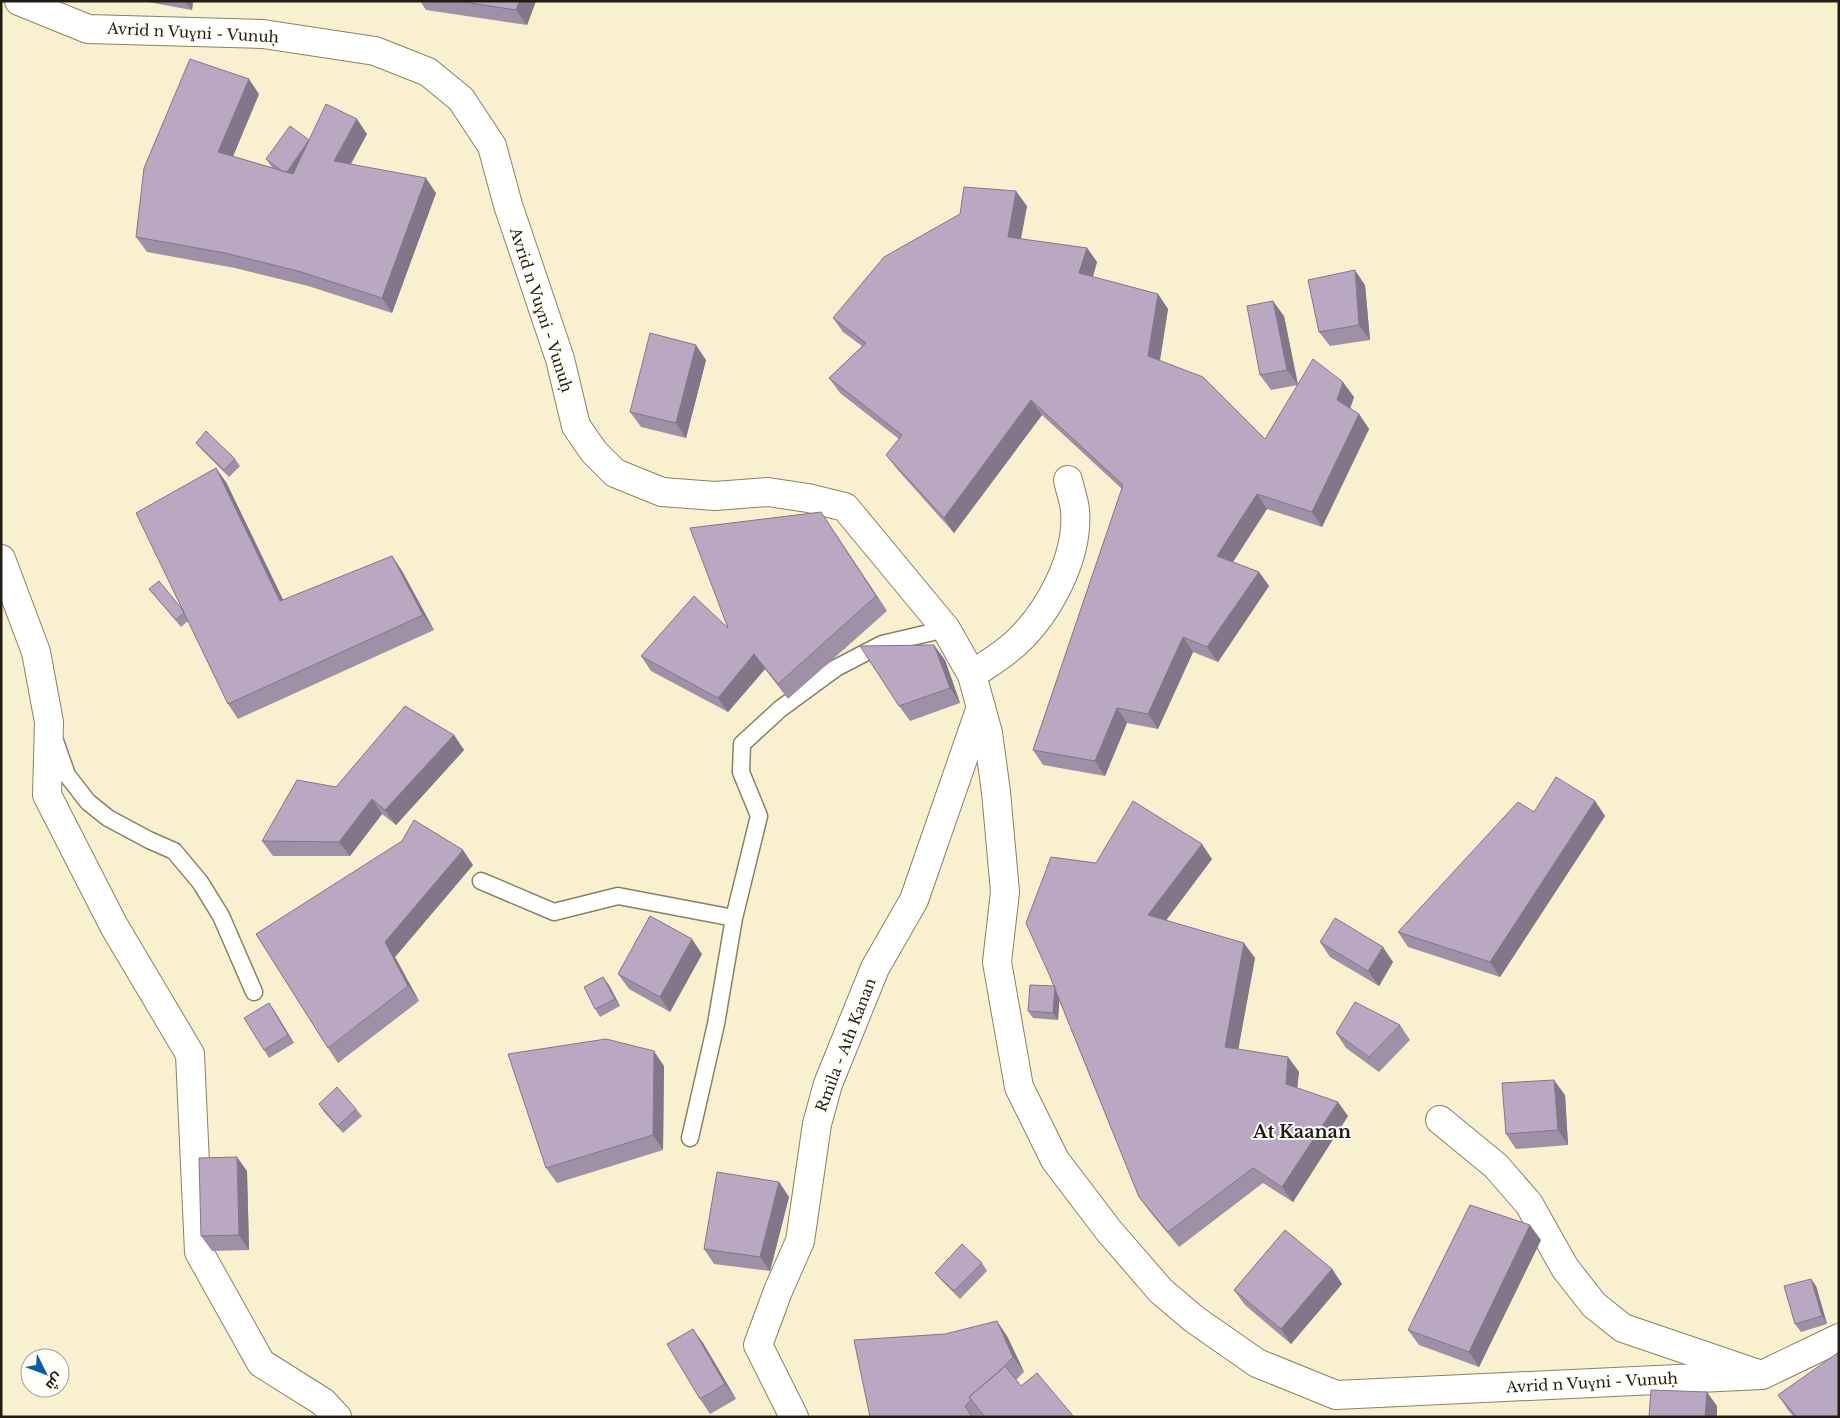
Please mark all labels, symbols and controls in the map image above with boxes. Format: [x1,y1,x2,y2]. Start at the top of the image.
street label: Avrid n Vuɣni - Vunuḥ [106,18,279,46]
street label: Avrid n Vuɣni - Vunuḥ [506,224,577,394]
street label: Rmila - Ath Kanan [811,975,880,1114]
district label: At Kaanan [1252,1121,1351,1143]
north arrow [20,1348,70,1398]
text: ش [42,1369,67,1394]
street label: Avrid n Vuɣni - Vunuḥ [1505,1369,1678,1397]

